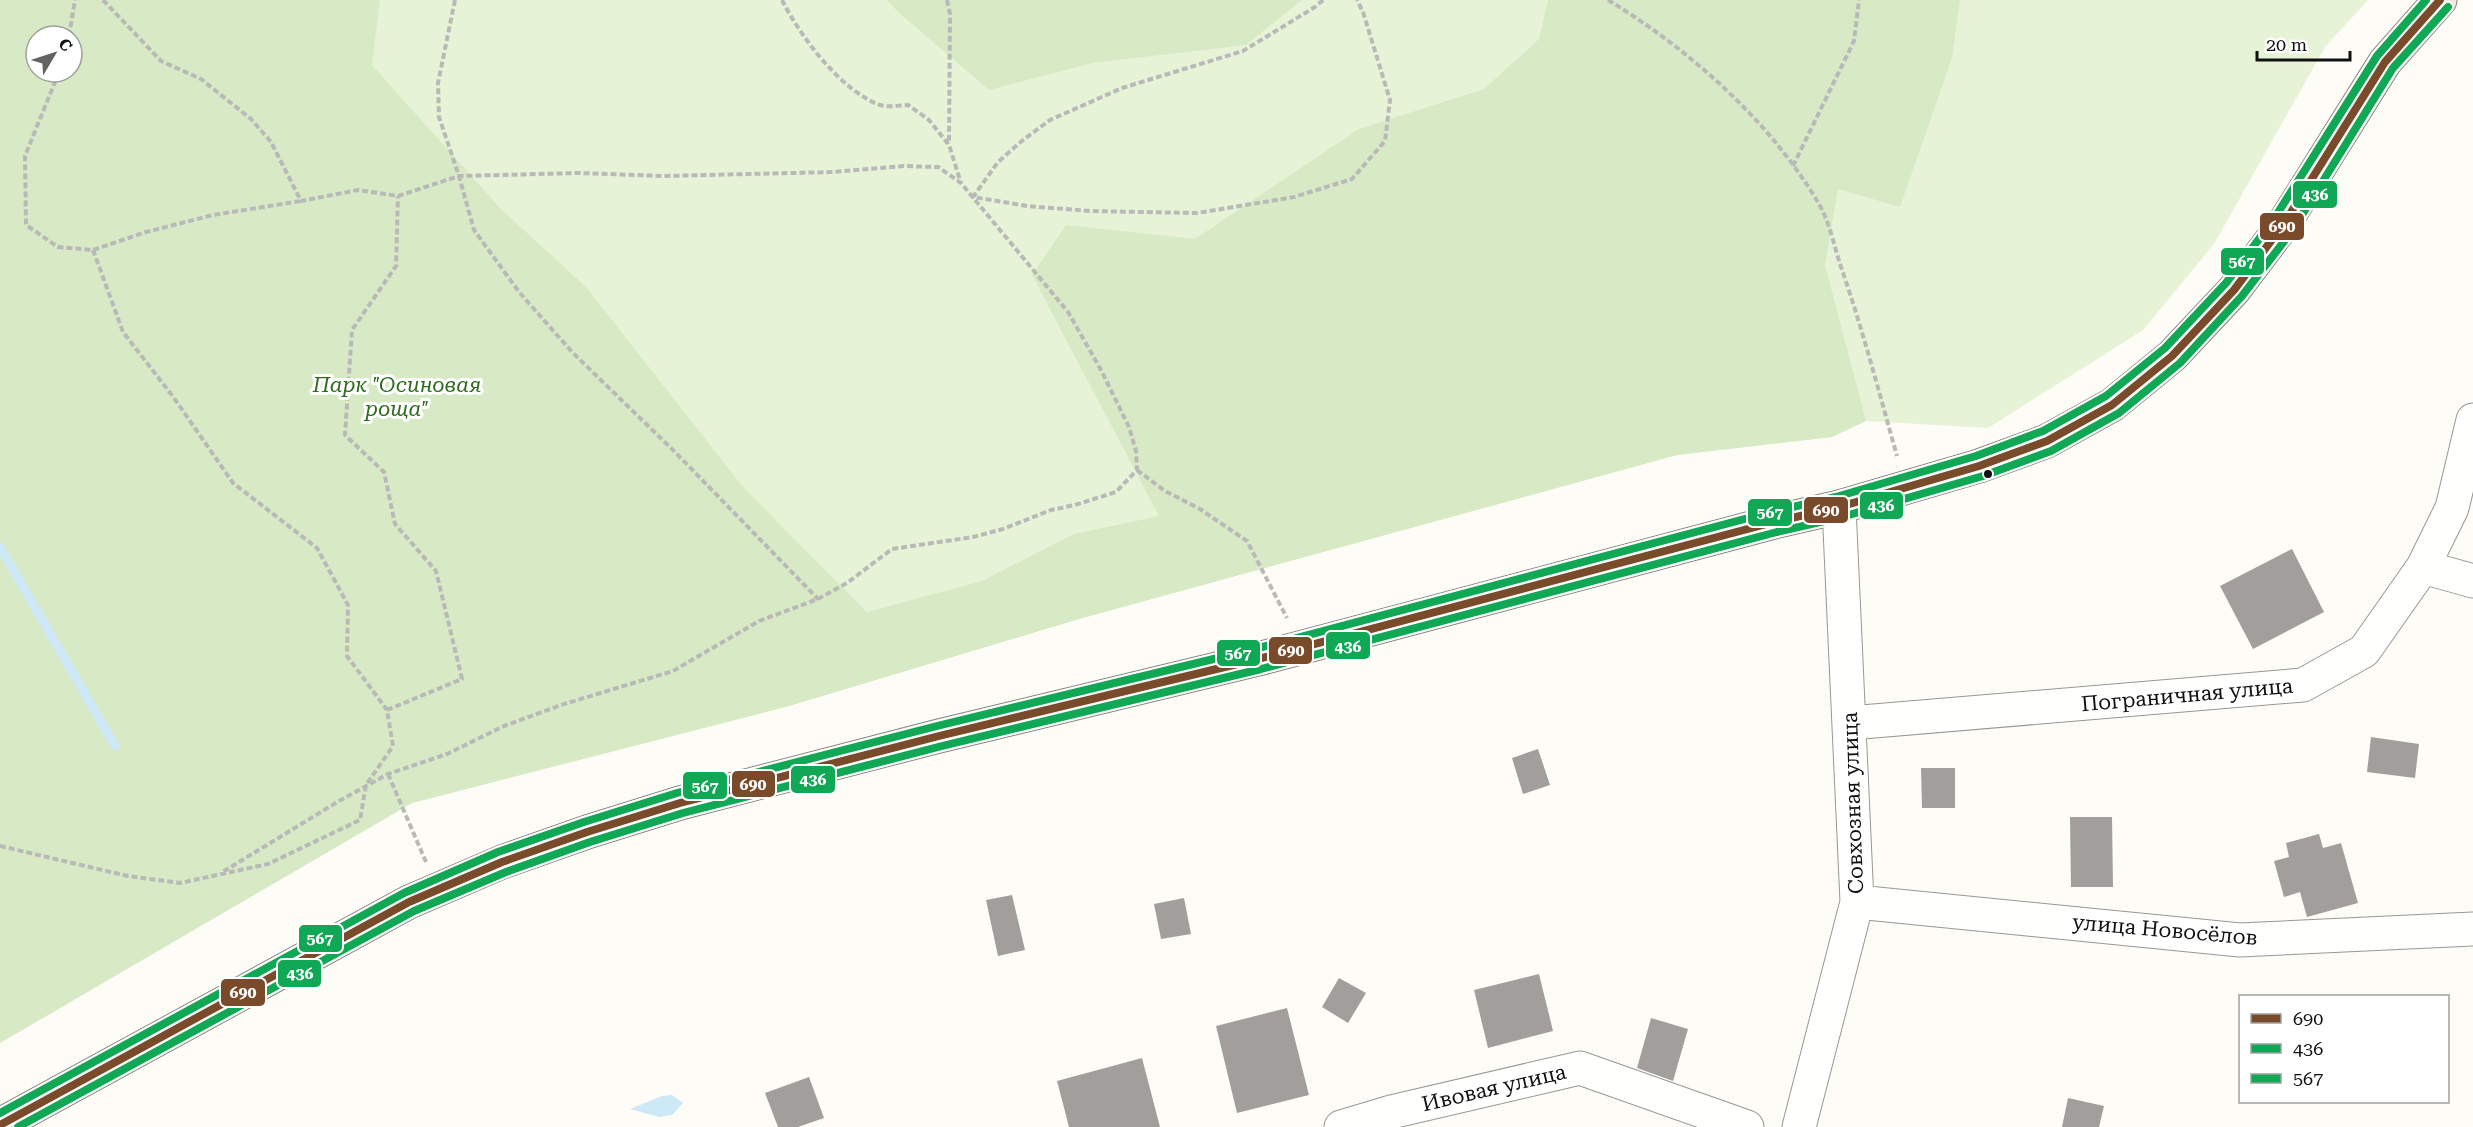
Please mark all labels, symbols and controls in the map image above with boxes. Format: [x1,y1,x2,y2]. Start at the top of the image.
north arrow [24,24,84,84]
scale bar [2257,24,2350,62]
text: 20 m [2266,34,2307,55]
text: С [54,35,76,55]
line badge: 436 [2292,180,2338,209]
text: 436 [2302,185,2328,204]
line badge: 690 [2259,212,2305,241]
text: 690 [2269,217,2295,236]
line badge: 567 [2220,247,2265,276]
text: 567 [2229,252,2255,271]
park label: Парк "Осиновая роща" [312,373,481,421]
unlabelled marker [1982,468,1994,480]
line badge: 436 [1859,491,1904,520]
line badge: 690 [1803,496,1849,524]
text: 436 [1868,496,1894,515]
line badge: 567 [1747,498,1793,527]
text: 690 [1813,501,1839,520]
text: 567 [1757,503,1783,522]
line badge: 436 [1325,631,1371,660]
line badge: 690 [1268,636,1313,665]
text: 436 [1335,637,1361,656]
line badge: 567 [1216,639,1261,667]
text: 690 [1278,641,1304,660]
text: 567 [1225,644,1251,663]
street label: Пограничная улица [2080,674,2295,716]
street label: Совхозная улица [1838,711,1868,895]
line badge: 436 [790,765,836,794]
line badge: 690 [731,770,776,798]
text: 436 [800,770,826,789]
line badge: 567 [682,771,728,800]
text: 690 [740,775,766,794]
text: 567 [692,777,718,796]
street label: улица Новосёлов [2071,910,2259,950]
line badge: 567 [298,924,343,953]
text: 567 [307,929,333,948]
line badge: 436 [277,959,322,988]
text: 436 [287,964,313,983]
line badge: 690 [220,978,266,1007]
text: 690 [230,983,256,1002]
legend [2239,995,2449,1103]
text: 690 [2293,1008,2323,1029]
text: 436 [2293,1038,2323,1059]
street label: Ивовая улица [1419,1060,1569,1116]
text: 567 [2293,1068,2323,1089]

